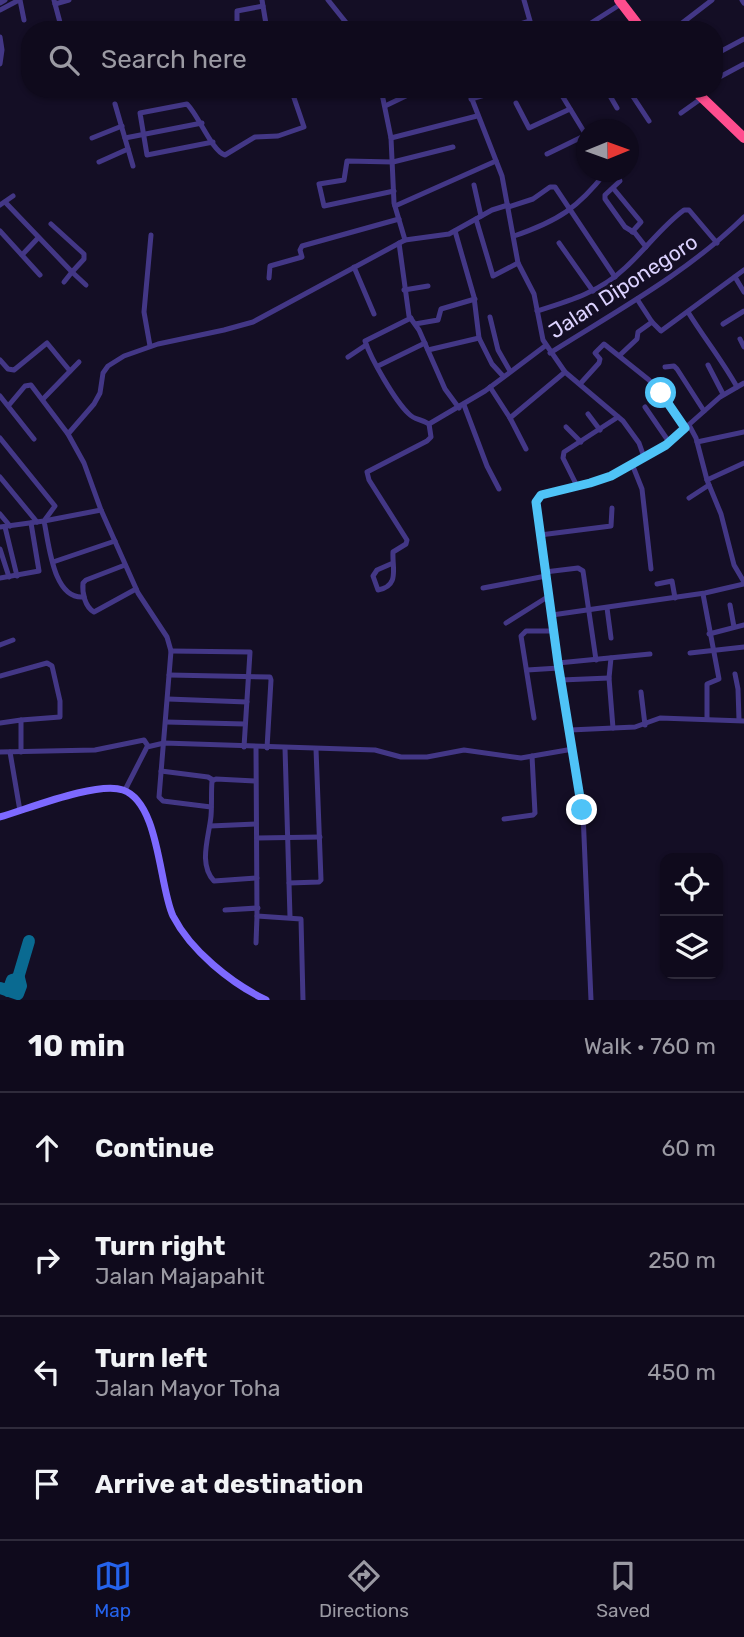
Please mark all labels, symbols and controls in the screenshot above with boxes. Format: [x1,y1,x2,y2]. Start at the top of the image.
search box [21,21,723,98]
icon: search [45,41,83,79]
text: Search here [101,44,247,75]
north arrow [576,119,639,182]
street label: Jalan Diponegoro [544,229,702,343]
route start [645,377,676,408]
route end [566,794,597,825]
map controls [660,853,723,979]
button: locate [660,853,723,916]
button: layers [660,916,723,979]
text: 10 min [28,1028,125,1064]
text: Walk · 760 m [584,1032,716,1060]
icon: ahead [28,1129,66,1167]
text: Continue [95,1133,214,1164]
text: 60 m [661,1134,716,1162]
text: Turn right [95,1231,225,1262]
icon: right [28,1241,66,1279]
text: 250 m [648,1246,716,1274]
text: Jalan Majapahit [95,1262,265,1290]
text: Turn left [95,1343,207,1374]
icon: left [28,1353,66,1391]
text: 450 m [647,1358,716,1386]
text: Jalan Mayor Toha [95,1374,281,1402]
icon: arrive [28,1465,66,1503]
text: Arrive at destination [95,1469,363,1500]
tab: Map [94,1557,132,1622]
tab: Directions [319,1557,409,1622]
tab: Saved [596,1557,650,1622]

